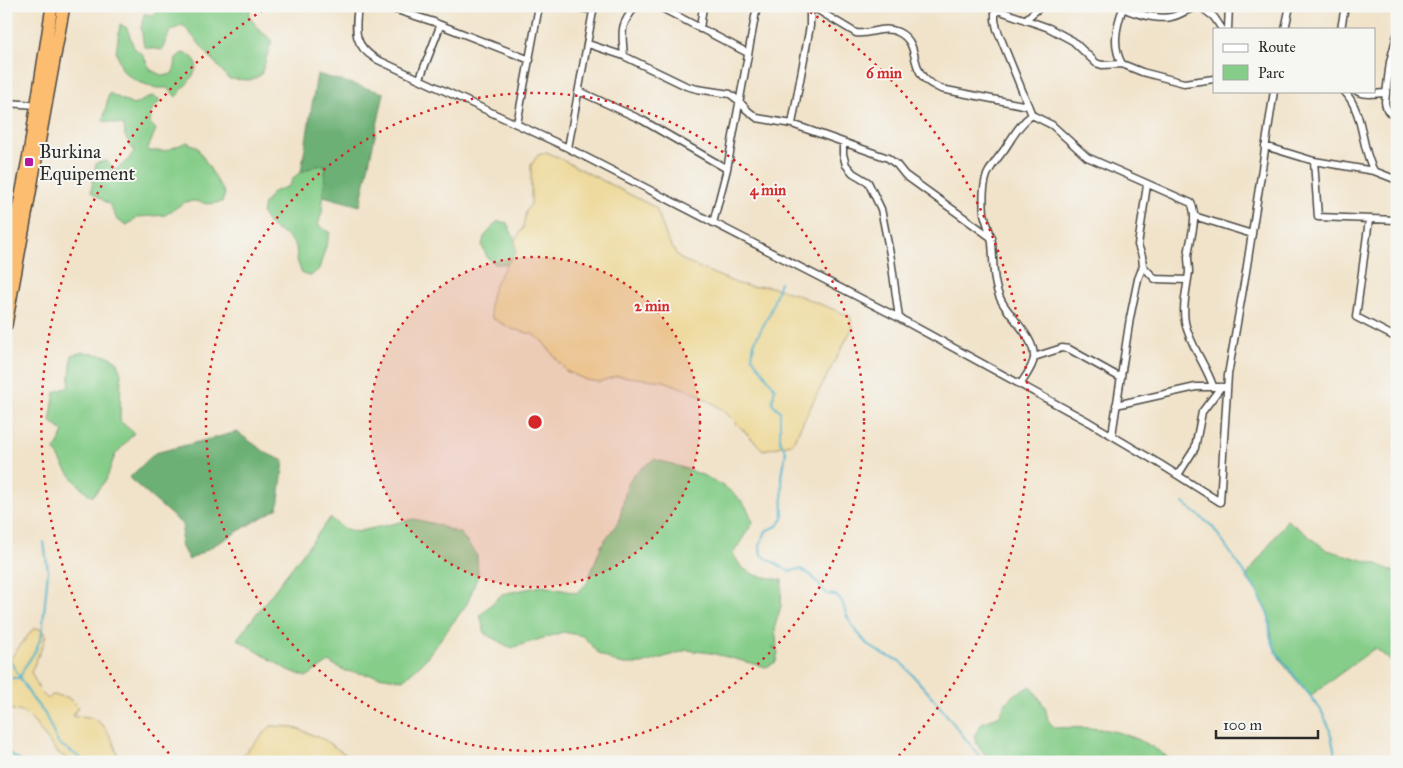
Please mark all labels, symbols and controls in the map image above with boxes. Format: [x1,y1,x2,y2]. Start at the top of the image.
legend [1213,28,1376,92]
text: Route [1258,38,1296,56]
text: 6 min [866,64,903,82]
text: Parc [1258,64,1285,82]
place label: Burkina Equipement [39,140,135,186]
marker: Burkina Equipement [23,156,35,168]
text: 4 min [750,181,787,200]
text: 2 min [634,297,671,315]
centre of rings [526,413,544,431]
scale bar [1216,708,1318,740]
text: 100 m [1223,716,1263,734]

